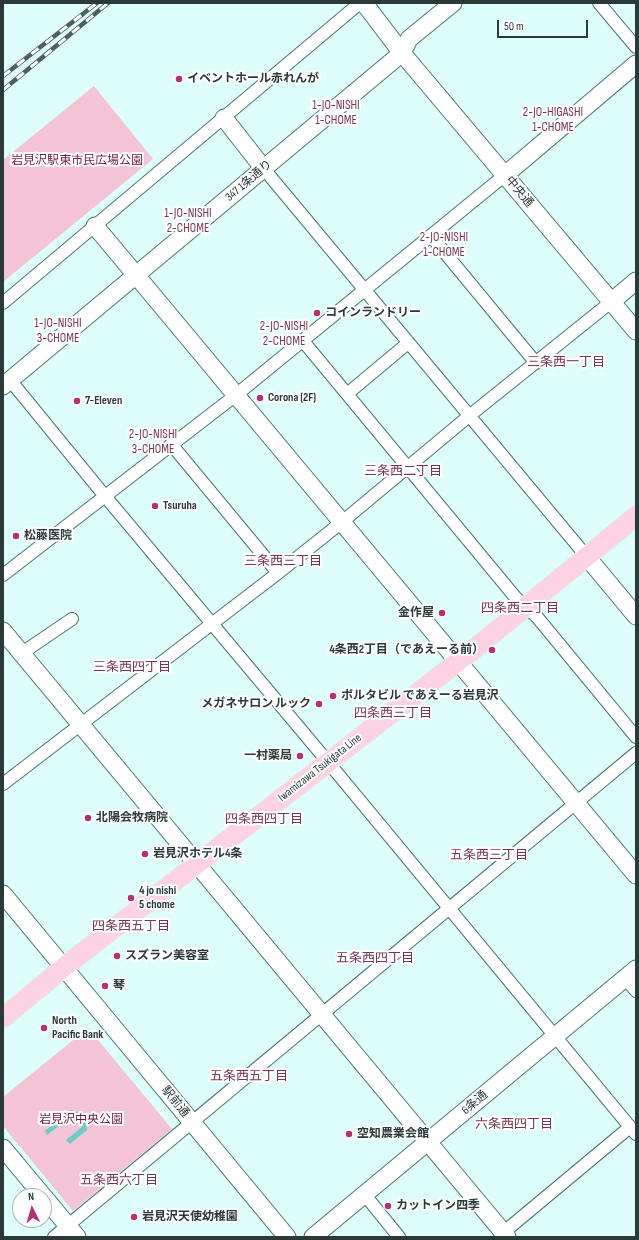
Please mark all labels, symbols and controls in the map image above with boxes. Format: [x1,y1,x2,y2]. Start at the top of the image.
scale bar [499,12,590,38]
text: 50 m [504,19,524,34]
place label: イベントホール赤れんが [187,72,319,86]
marker: イベントホール赤れんが [174,74,184,84]
district label: 1-JO-NISHI 1-CHOME [307,98,365,129]
district label: 2-JO-HIGASHI 1-CHOME [517,105,589,136]
park label: 岩見沢駅東市民広場公園 [11,154,143,168]
street label: 347 1条通り [223,157,275,205]
street label: 中央通 [502,174,536,210]
district label: 1-JO-NISHI 2-CHOME [159,206,217,237]
district label: 2-JO-NISHI 1-CHOME [415,230,473,261]
place label: コインランドリー [325,306,421,320]
marker: コインランドリー [312,308,322,318]
district label: 1-JO-NISHI 3-CHOME [29,316,87,347]
district label: 2-JO-NISHI 2-CHOME [255,319,313,350]
district label: 三条西一丁目 [527,355,605,371]
place label: Corona (2F) [268,391,316,405]
marker: Corona (2F) [255,393,265,403]
place label: 7-Eleven [85,394,122,408]
marker: 7-Eleven [72,396,82,406]
district label: 2-JO-NISHI 3-CHOME [124,427,182,458]
district label: 三条西二丁目 [364,464,442,480]
place label: Tsuruha [163,499,197,513]
marker: Tsuruha [150,501,160,511]
place label: 松藤医院 [24,529,72,543]
marker: 松藤医院 [11,531,21,541]
district label: 三条西三丁目 [244,554,322,570]
district label: 四条西二丁目 [481,601,559,617]
place label: 金作屋 [398,606,434,620]
marker: 金作屋 [437,608,447,618]
place label: 4条西2丁目（であえーる前） [329,643,484,657]
marker: 4条西2丁目（であえーる前） [487,645,497,655]
district label: 三条西四丁目 [93,660,171,676]
place label: ポルタビル であえーる岩見沢 [341,689,499,703]
marker: ポルタビル であえーる岩見沢 [328,691,338,701]
place label: メガネサロン ルック [201,697,311,711]
marker: メガネサロン ルック [314,699,324,709]
district label: 四条西三丁目 [354,706,432,722]
street label: Iwamizawa Tsukigata Line [275,731,365,805]
place label: 一村薬局 [244,749,292,763]
marker: 一村薬局 [295,751,305,761]
place label: 北陽会牧病院 [96,811,168,825]
district label: 四条西四丁目 [225,812,303,828]
marker: 北陽会牧病院 [83,813,93,823]
place label: 岩見沢ホテル4条 [153,847,243,861]
district label: 五条西三丁目 [450,848,528,864]
marker: 岩見沢ホテル4条 [140,849,150,859]
place label: 4 jo nishi 5 chome [139,884,176,912]
marker: 4 jo nishi 5 chome [126,893,136,903]
district label: 四条西五丁目 [92,919,170,935]
place label: スズラン美容室 [125,949,209,963]
marker: スズラン美容室 [112,951,122,961]
district label: 五条西四丁目 [336,951,414,967]
place label: 琴 [113,979,125,993]
marker: 琴 [100,981,110,991]
place label: North Pacific Bank [52,1014,103,1042]
marker: North Pacific Bank [39,1023,49,1033]
district label: 五条西五丁目 [210,1069,288,1085]
street label: 駅前通 [158,1083,192,1121]
street label: 6条通 [459,1088,491,1118]
park label: 岩見沢中央公園 [39,1113,123,1127]
district label: 六条西四丁目 [475,1117,553,1133]
place label: 空知農業会館 [357,1127,429,1141]
marker: 空知農業会館 [344,1129,354,1139]
district label: 五条西六丁目 [80,1173,158,1189]
north arrow [12,1188,52,1228]
text: N [28,1190,34,1203]
place label: カットイン四季 [396,1199,480,1213]
marker: カットイン四季 [383,1201,393,1211]
place label: 岩見沢天使幼稚園 [142,1210,238,1224]
marker: 岩見沢天使幼稚園 [129,1212,139,1222]

